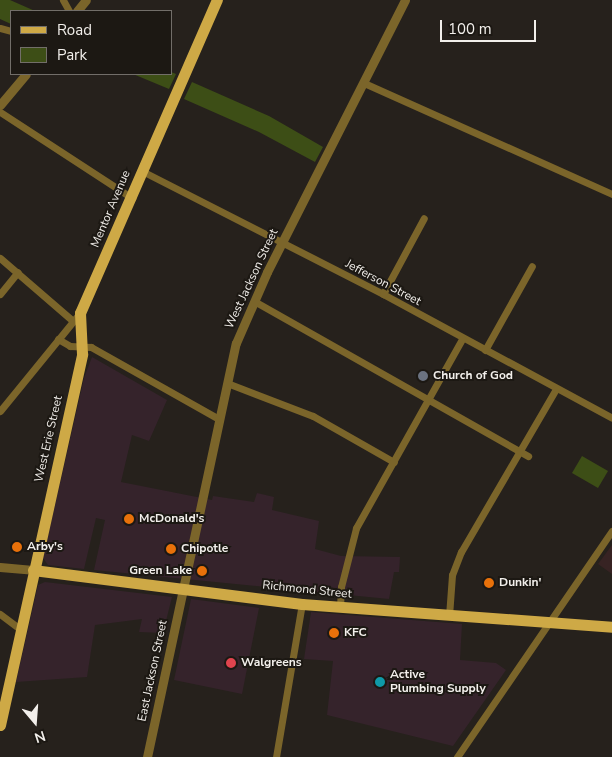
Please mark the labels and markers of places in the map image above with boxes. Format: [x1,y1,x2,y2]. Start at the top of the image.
place label: Church of God [433,369,513,383]
marker: Church of God [417,370,429,382]
place label: McDonald's [139,512,204,526]
marker: McDonald's [123,513,135,525]
place label: Arby's [27,540,63,554]
marker: Arby's [11,541,23,553]
place label: Chipotle [181,542,228,556]
marker: Chipotle [165,543,177,555]
place label: Green Lake [129,564,192,578]
marker: Green Lake [196,565,208,577]
place label: Dunkin' [499,576,542,590]
marker: Dunkin' [483,577,495,589]
place label: KFC [344,626,367,640]
marker: KFC [328,627,340,639]
place label: Walgreens [241,656,302,670]
marker: Walgreens [225,657,237,669]
place label: Active Plumbing Supply [390,668,486,696]
marker: Active Plumbing Supply [374,676,386,688]

